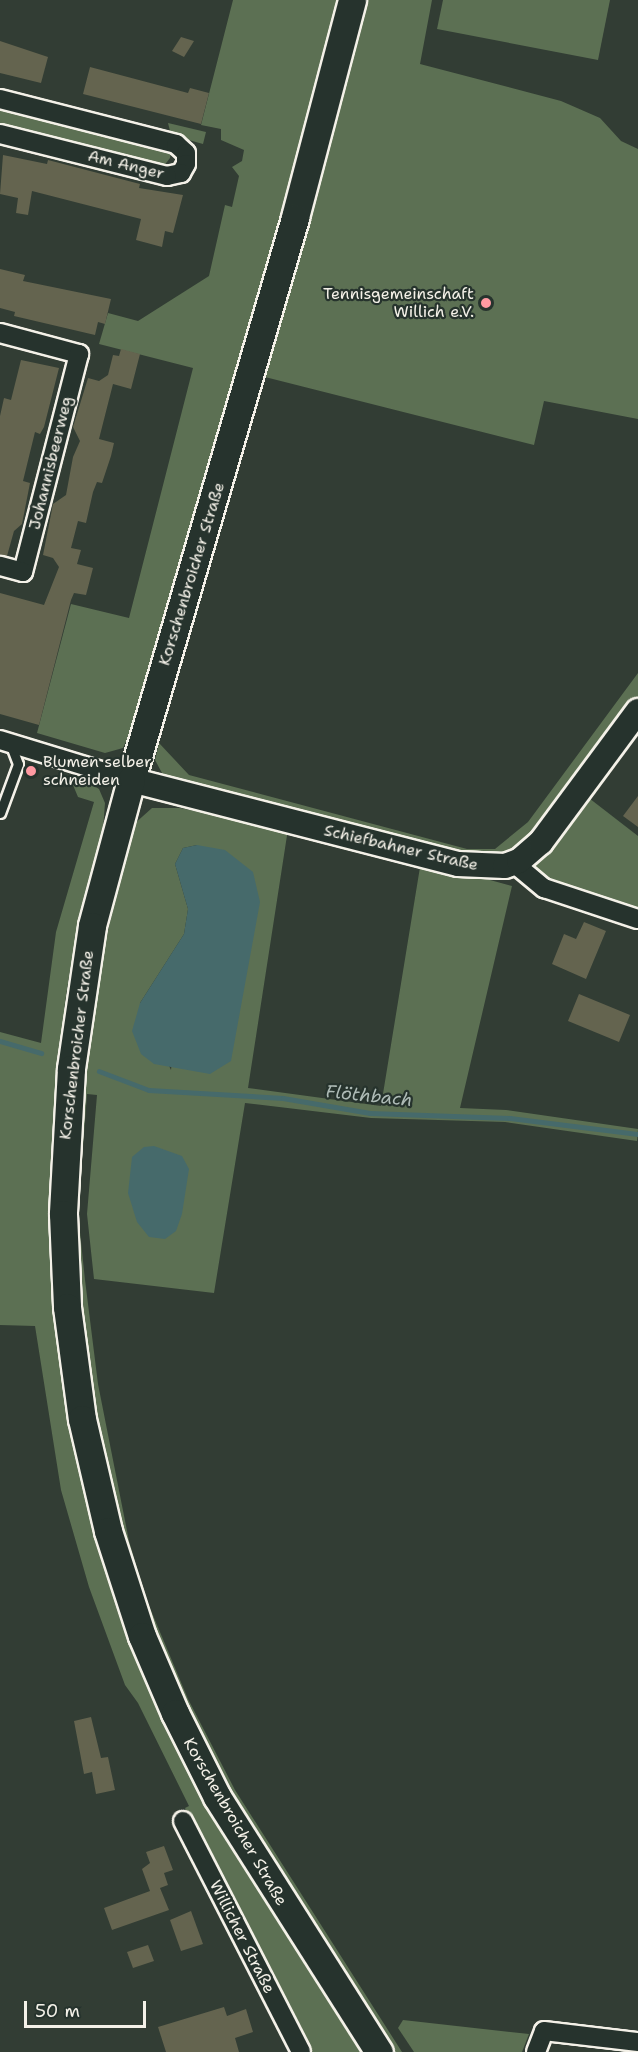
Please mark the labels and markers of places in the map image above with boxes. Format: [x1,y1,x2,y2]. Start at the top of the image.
place label: Tennisgemeinschaft Willich e.V. [323,284,474,322]
marker: Tennisgemeinschaft Willich e.V. [479,296,493,310]
place label: Blumen selber schneiden [43,752,152,790]
marker: Blumen selber schneiden [24,764,38,778]

